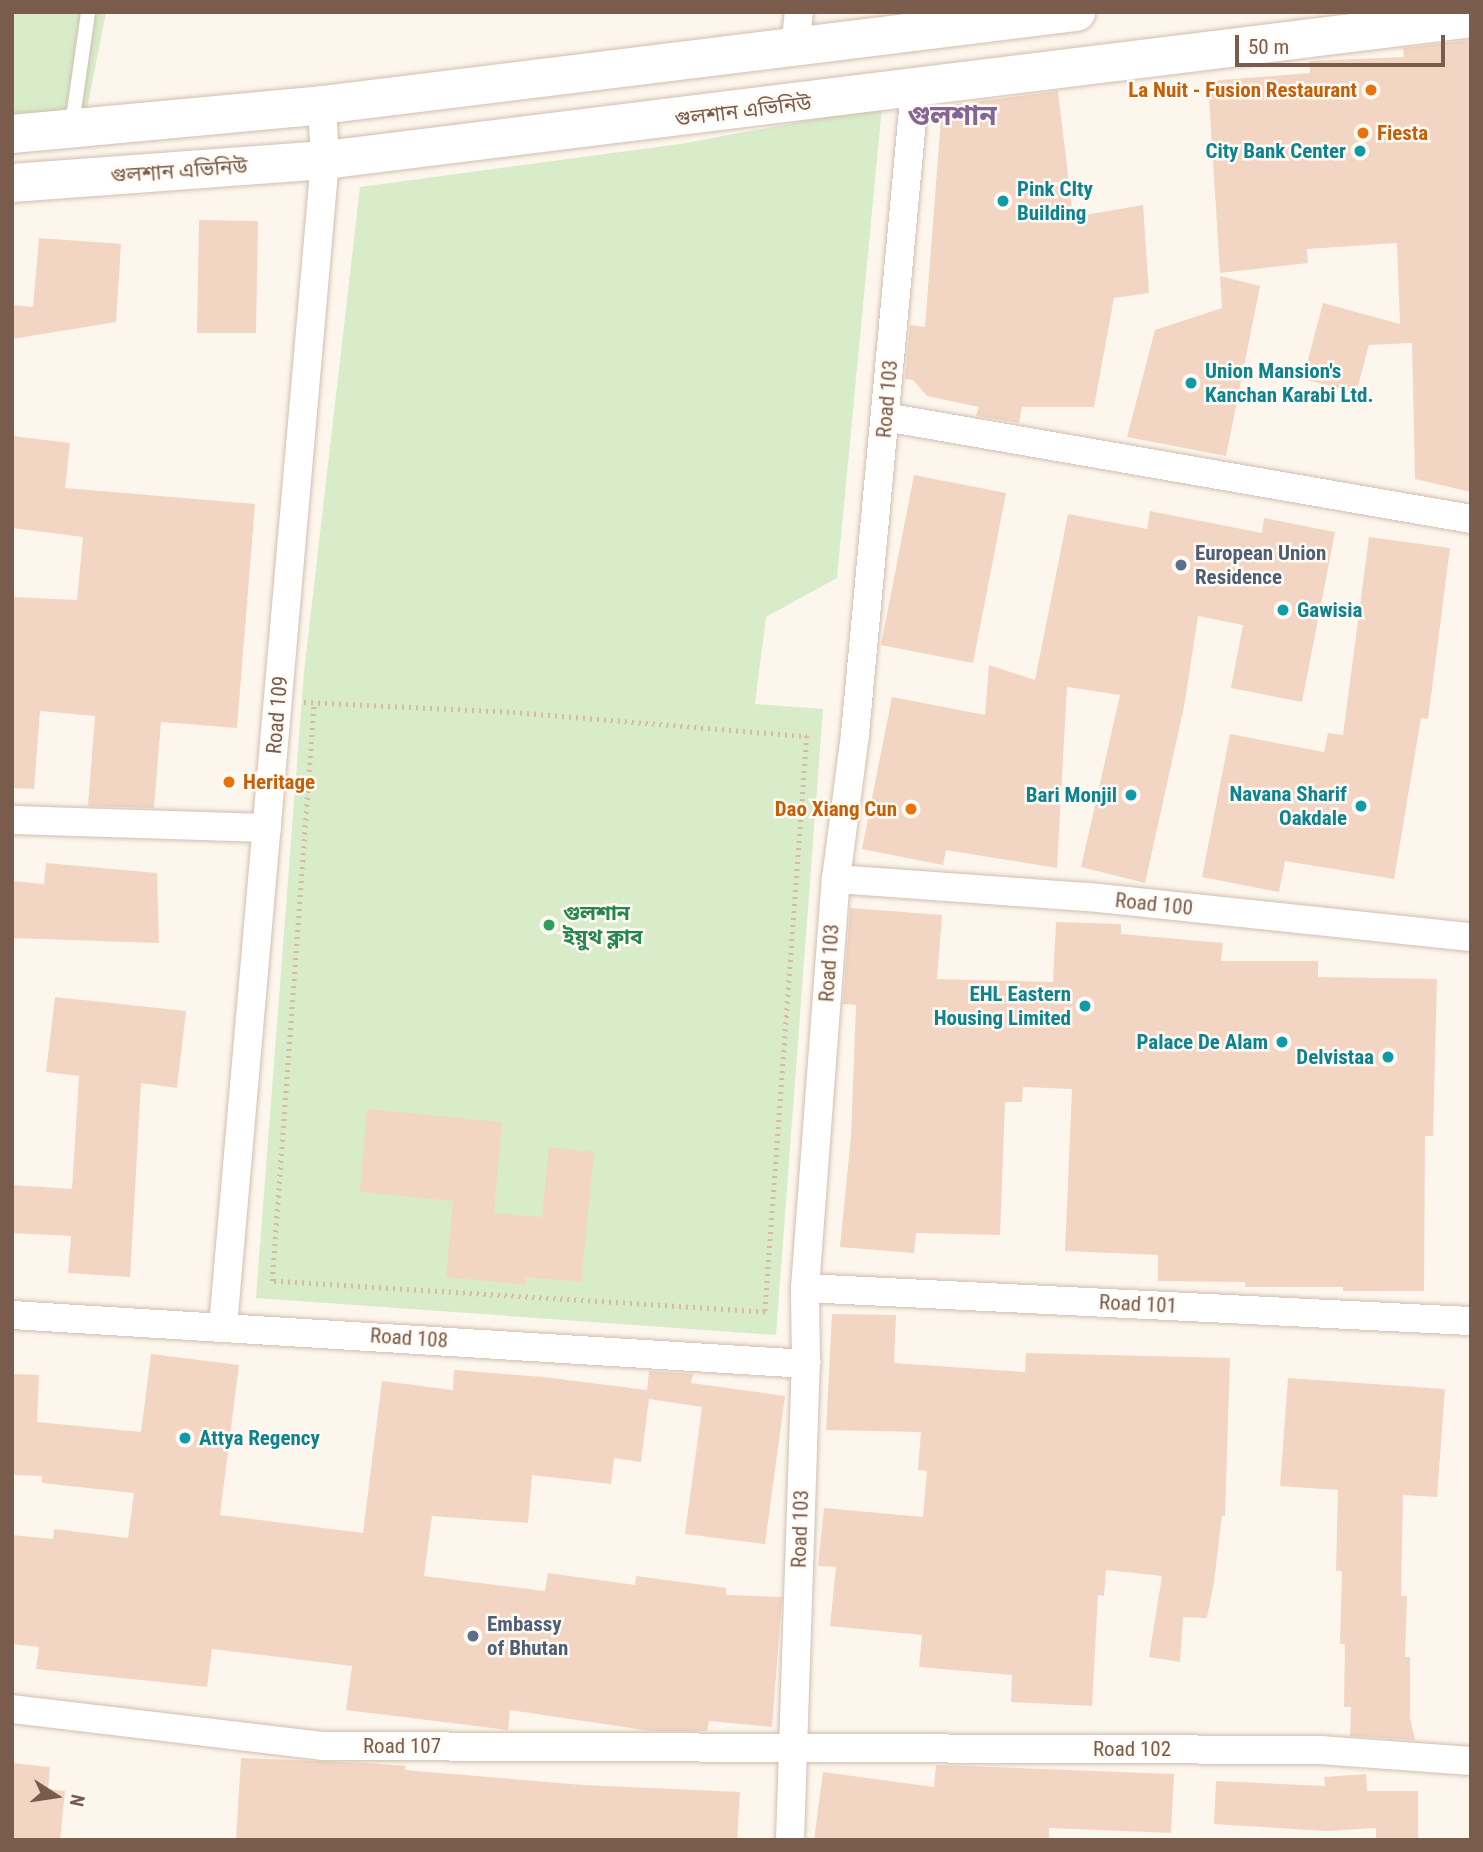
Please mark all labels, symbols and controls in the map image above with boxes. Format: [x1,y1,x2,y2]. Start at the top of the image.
scale bar [1238,21,1448,65]
text: 50 m [1248,35,1289,59]
place label: La Nuit - Fusion Restaurant [1128,77,1357,103]
marker: La Nuit - Fusion Restaurant [1363,82,1379,98]
street label: গুলশান এভিনিউ [673,90,813,132]
district label: গুলশান [907,99,997,133]
place label: Fiesta [1377,120,1428,146]
marker: Fiesta [1355,125,1371,141]
place label: City Bank Center [1205,138,1346,164]
marker: City Bank Center [1352,143,1368,159]
street label: গুলশান এভিনিউ [110,154,248,188]
place label: Pink CIty Building [1017,176,1093,226]
marker: Pink CIty Building [995,193,1011,209]
place label: Union Mansion's Kanchan Karabi Ltd. [1205,358,1373,408]
street label: Road 103 [871,359,903,439]
marker: Union Mansion's Kanchan Karabi Ltd. [1183,375,1199,391]
place label: European Union Residence [1195,540,1326,590]
marker: European Union Residence [1173,557,1189,573]
place label: Gawisia [1297,597,1363,623]
marker: Gawisia [1275,602,1291,618]
street label: Road 109 [261,675,293,755]
place label: Heritage [243,769,315,795]
marker: Heritage [221,774,237,790]
place label: Navana Sharif Oakdale [1229,781,1347,831]
place label: Bari Monjil [1026,782,1117,808]
marker: Bari Monjil [1123,787,1139,803]
place label: Dao Xiang Cun [775,796,897,822]
marker: Navana Sharif Oakdale [1353,798,1369,814]
marker: Dao Xiang Cun [903,801,919,817]
street label: Road 100 [1114,887,1194,921]
place label: গুলশান ইয়ুথ ক্লাব [563,900,643,950]
marker: গুলশান ইয়ুথ ক্লাব [541,917,557,933]
street label: Road 103 [814,923,844,1003]
place label: EHL Eastern Housing Limited [934,981,1071,1031]
marker: EHL Eastern Housing Limited [1077,998,1093,1014]
place label: Palace De Alam [1136,1029,1268,1055]
marker: Palace De Alam [1274,1034,1290,1050]
place label: Delvistaa [1296,1044,1374,1070]
marker: Delvistaa [1380,1049,1396,1065]
street label: Road 101 [1098,1289,1178,1319]
street label: Road 108 [369,1323,449,1353]
place label: Attya Regency [199,1425,320,1451]
marker: Attya Regency [177,1430,193,1446]
street label: Road 103 [786,1490,814,1568]
place label: Embassy of Bhutan [487,1611,568,1661]
marker: Embassy of Bhutan [465,1628,481,1644]
street label: Road 107 [363,1733,441,1759]
street label: Road 102 [1093,1736,1171,1762]
north arrow [21,1761,91,1831]
text: N [65,1792,89,1809]

